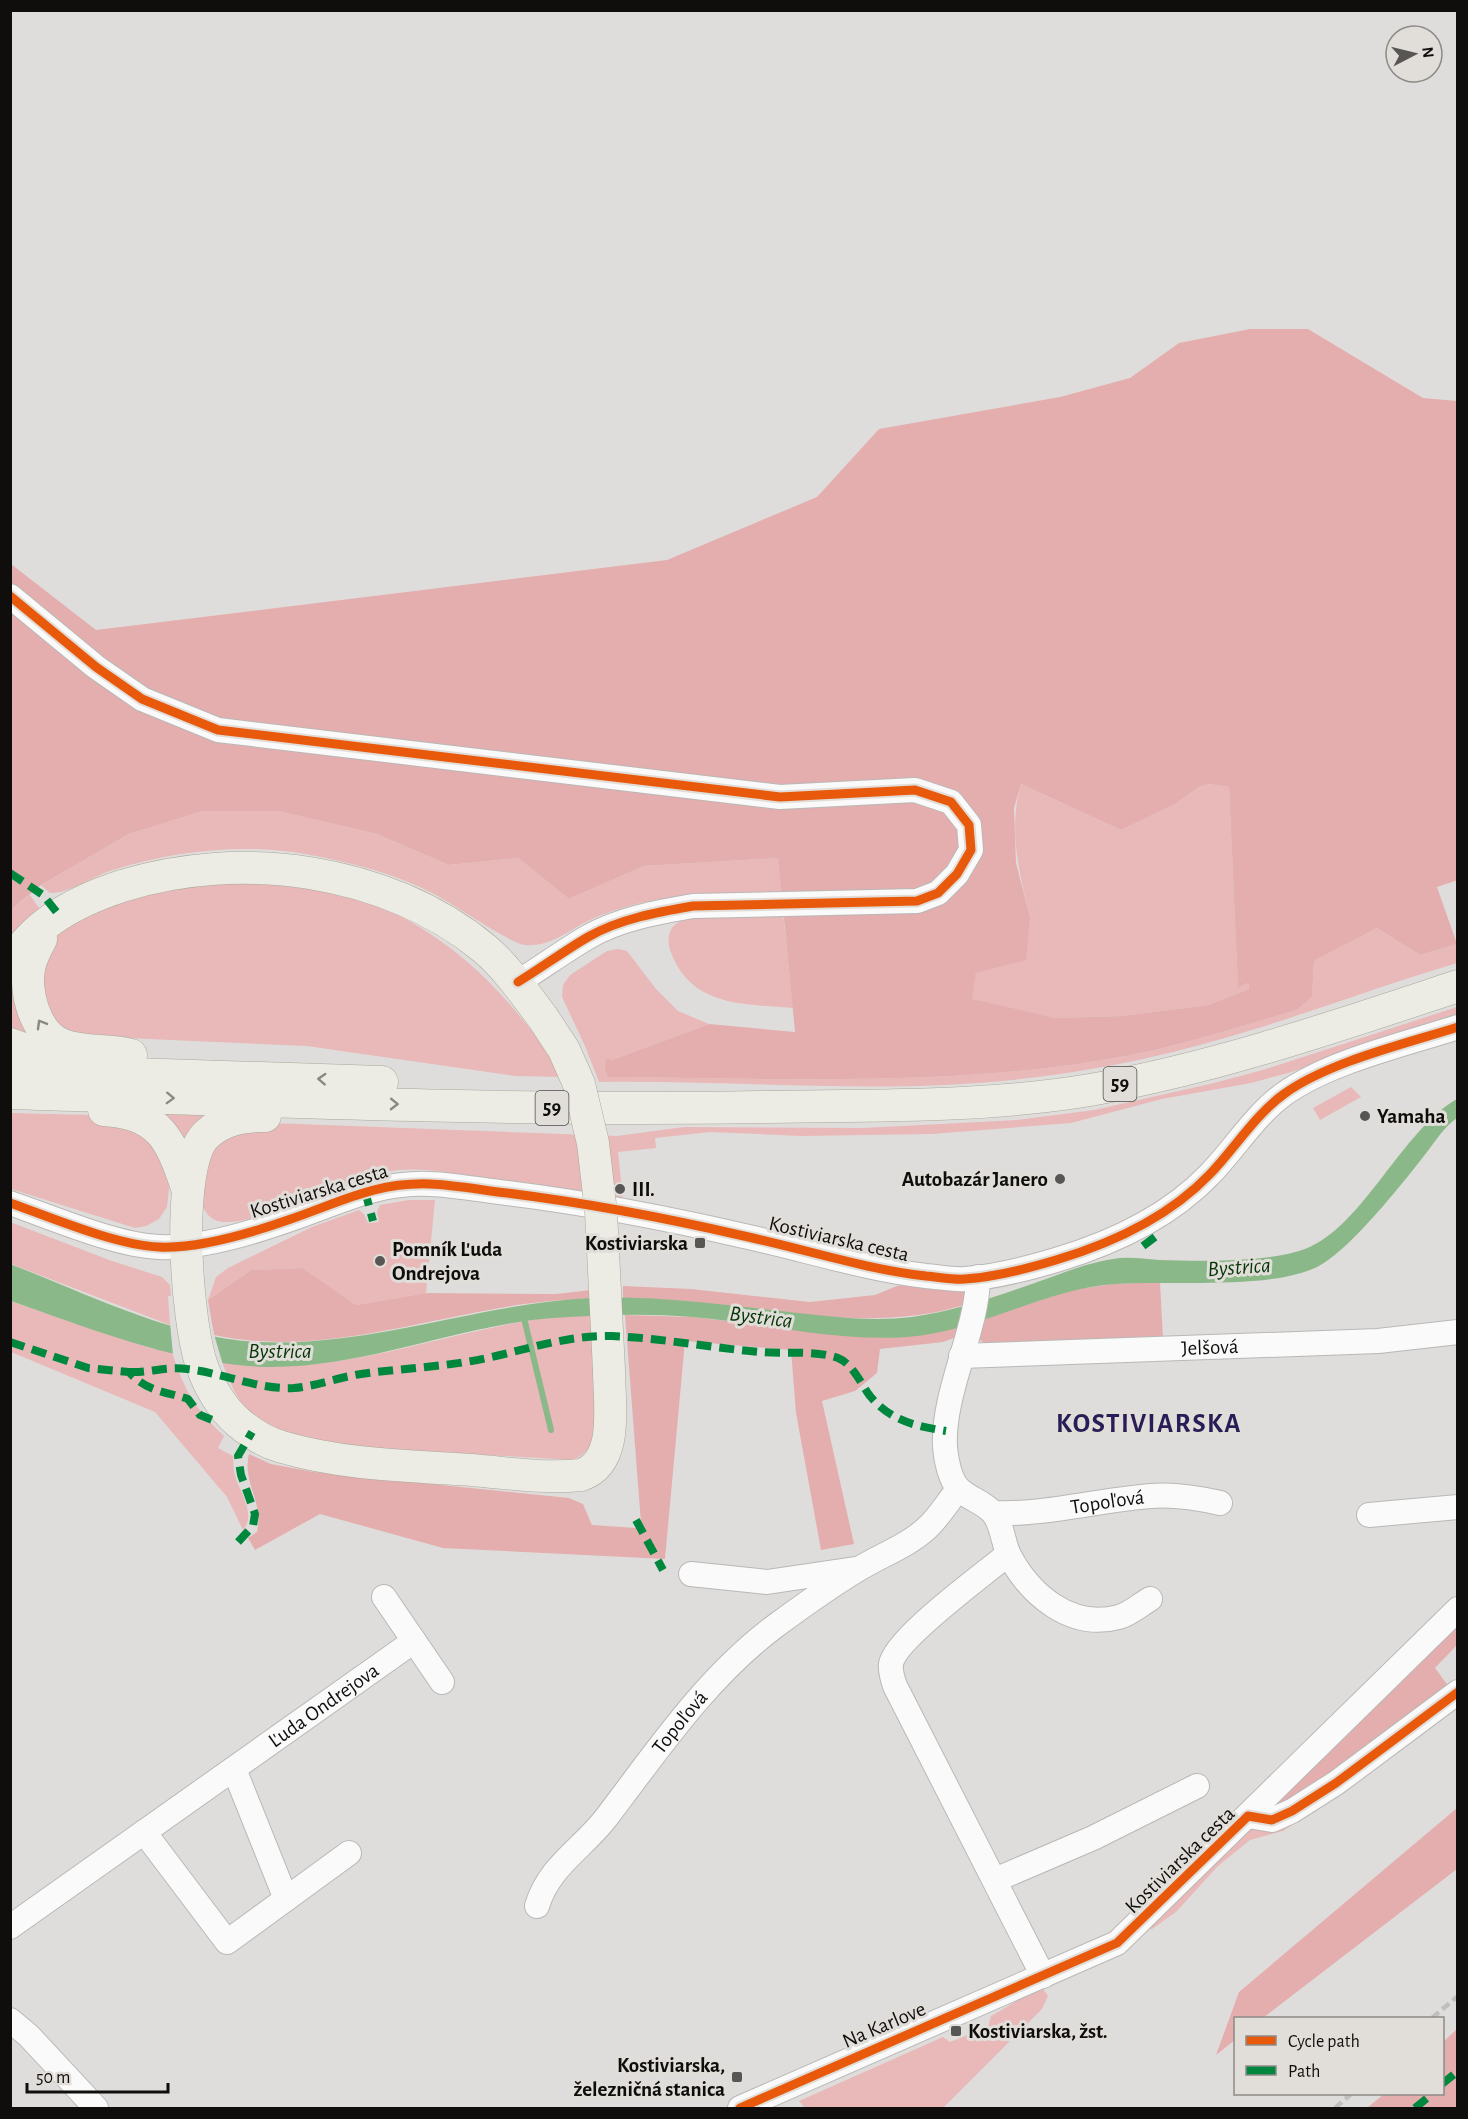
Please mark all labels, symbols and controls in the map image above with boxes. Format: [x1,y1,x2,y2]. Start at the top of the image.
north arrow [1384,24,1444,84]
text: N [1419,46,1437,59]
one-way arrow [37,1020,48,1030]
road number: 59 [1104,1067,1136,1101]
one-way arrow [317,1073,326,1086]
one-way arrow [166,1091,175,1104]
road number: 59 [536,1091,568,1125]
one-way arrow [390,1097,399,1110]
place label: Yamaha [1377,1106,1446,1127]
marker: Yamaha [1358,1109,1372,1123]
street label: Kostiviarska cesta [247,1160,391,1222]
place label: Autobazár Janero [902,1169,1048,1190]
marker: Autobazár Janero [1053,1172,1067,1186]
place label: III. [632,1179,655,1200]
marker: III. [613,1182,627,1196]
street label: Kostiviarska cesta [767,1213,911,1265]
place label: Kostiviarska [585,1233,688,1254]
marker: Kostiviarska [693,1236,707,1250]
place label: Pomník Ľuda Ondrejova [392,1239,502,1284]
marker: Pomník Ľuda Ondrejova [373,1254,387,1268]
water label: Bystrica [1207,1254,1271,1280]
water label: Bystrica [728,1302,794,1332]
street label: Jelšová [1181,1336,1239,1359]
water label: Bystrica [248,1340,312,1362]
district label: KOSTIVIARSKA [1056,1410,1242,1437]
street label: Topoľová [1069,1486,1146,1517]
street label: Ľuda Ondrejova [264,1659,383,1751]
street label: Topoľová [648,1686,712,1758]
street label: Kostiviarska cesta [1121,1803,1239,1917]
street label: Na Karlove [839,1998,929,2052]
legend [1234,2017,1444,2095]
place label: Kostiviarska, žst. [968,2021,1108,2042]
marker: Kostiviarska, žst. [949,2024,963,2038]
text: Cycle path [1288,2033,1360,2051]
place label: Kostiviarska, železničná stanica [573,2055,725,2100]
scale bar [27,2056,168,2094]
text: Path [1288,2063,1320,2081]
text: 50 m [36,2069,70,2087]
marker: Kostiviarska, železničná stanica [730,2070,744,2084]

